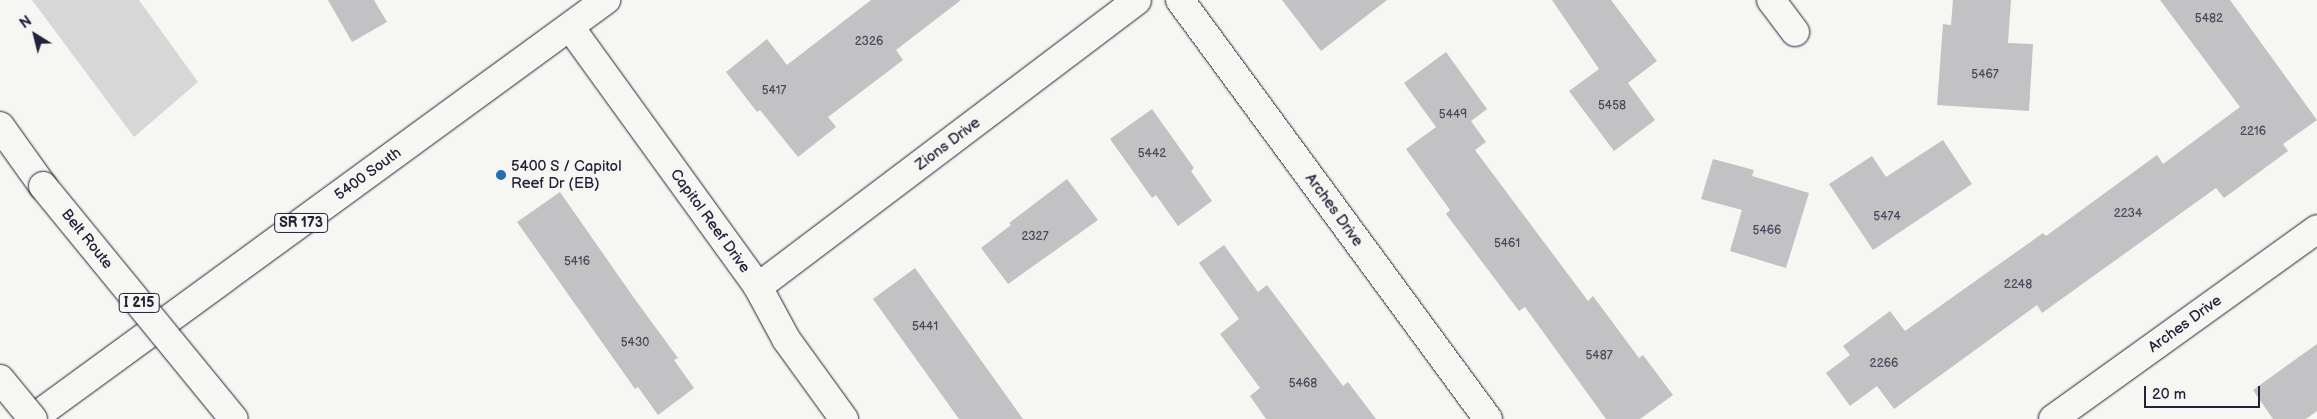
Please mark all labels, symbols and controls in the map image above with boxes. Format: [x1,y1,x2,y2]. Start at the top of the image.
north arrow [10,10,60,60]
text: N [17,12,35,32]
house number: 5482 [2195,12,2223,26]
house number: 2326 [855,35,883,49]
house number: 5467 [1971,68,1999,82]
house number: 5417 [762,84,786,98]
house number: 5458 [1598,99,1626,113]
house number: 5449 [1439,108,1467,122]
street label: Zions Drive [912,114,984,174]
house number: 2216 [2240,125,2266,139]
street label: 5400 South [331,144,405,204]
house number: 5442 [1138,147,1166,161]
place label: 5400 S / Capitol Reef Dr (EB) [511,157,622,192]
street label: Capitol Reef Drive [666,166,754,276]
marker: 5400 S / Capitol Reef Dr (EB) [495,169,507,181]
street label: Arches Drive [1301,170,1367,250]
street label: Belt Route [57,206,117,272]
house number: 2234 [2114,207,2142,221]
house number: 5474 [1873,210,1901,224]
road number: SR 173 [274,212,328,234]
house number: 5466 [1753,224,1781,238]
house number: 2327 [1021,230,1049,244]
house number: 5461 [1494,237,1520,251]
house number: 5416 [564,255,590,269]
house number: 2248 [2004,278,2032,292]
street label: Arches Drive [2145,291,2225,357]
road number: I 215 [118,292,160,314]
house number: 5441 [912,320,938,334]
house number: 5430 [621,336,649,350]
house number: 5487 [1585,349,1613,363]
house number: 2266 [1870,357,1898,371]
scale bar [2147,376,2263,408]
house number: 5468 [1289,377,1317,391]
text: 20 m [2152,385,2186,404]

